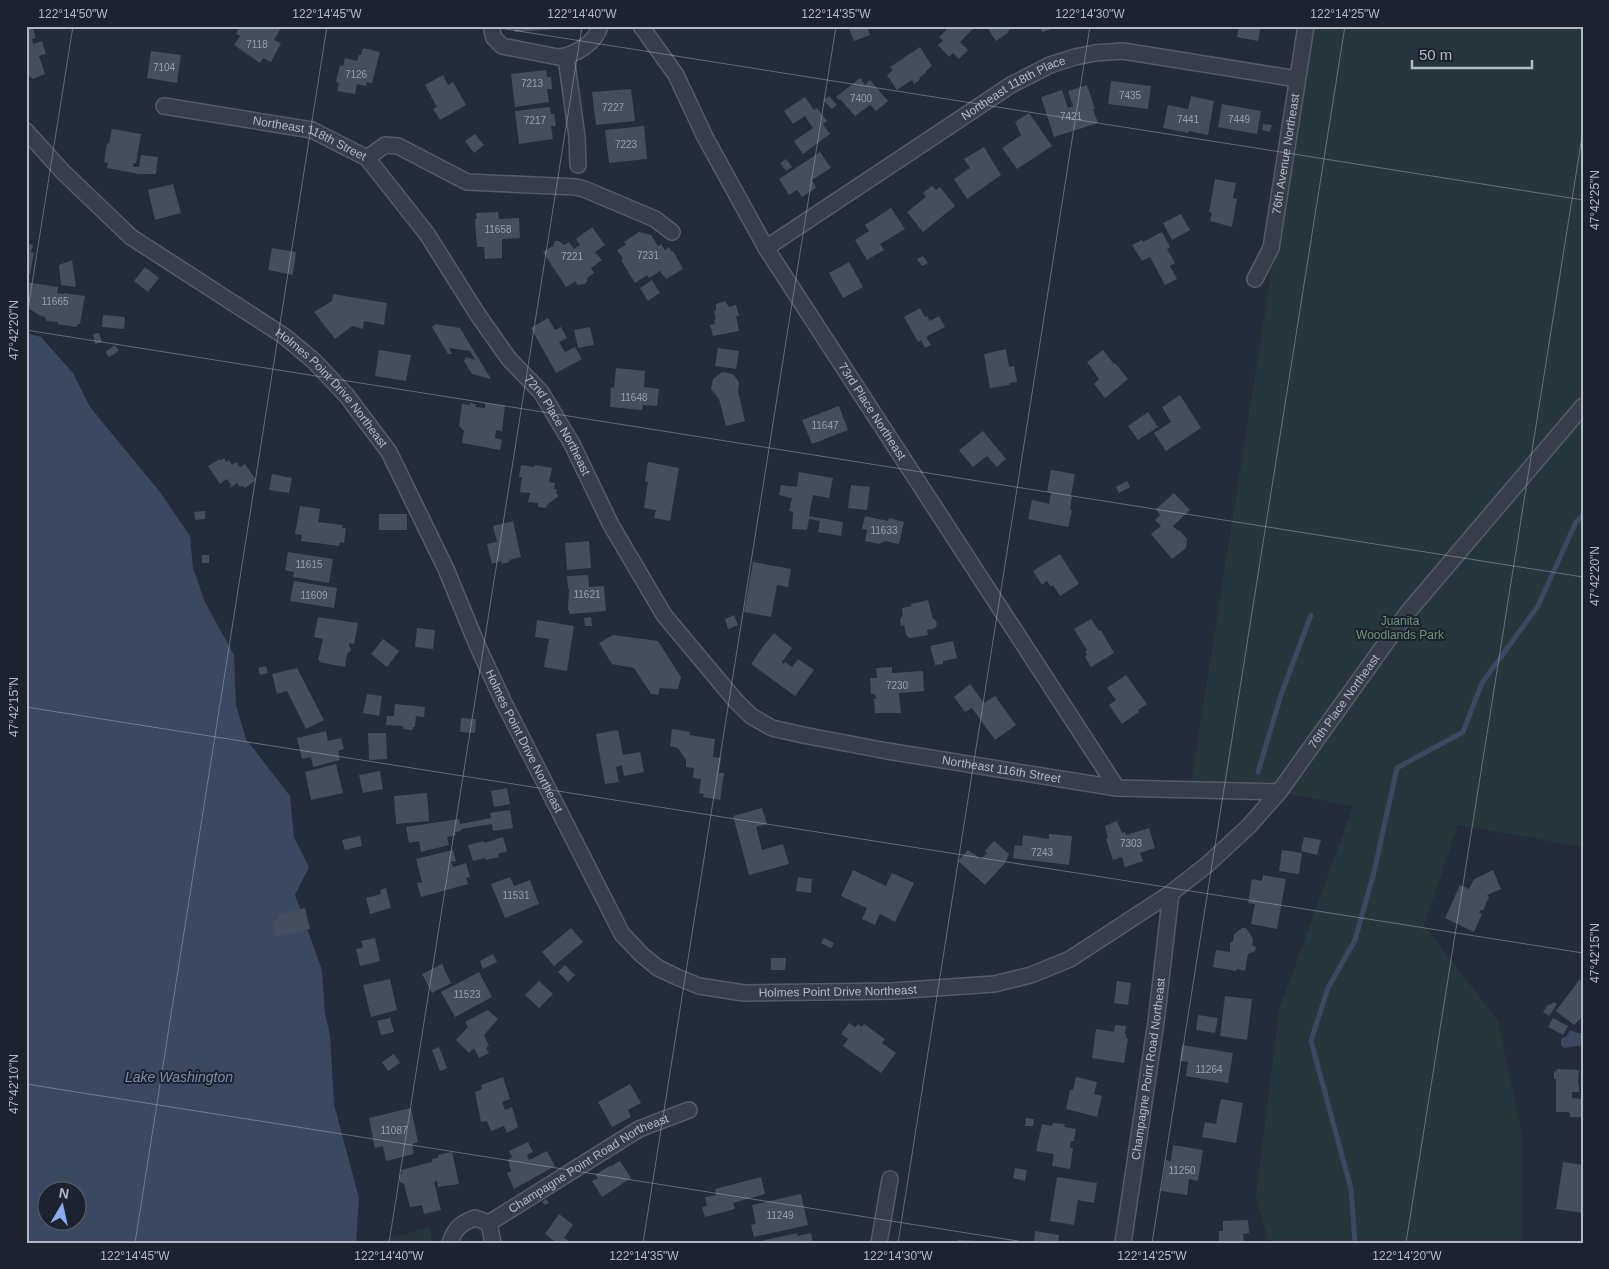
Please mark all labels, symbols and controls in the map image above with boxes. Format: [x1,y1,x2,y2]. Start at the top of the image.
text: 122°14'50"W [38,7,108,21]
text: 122°14'45"W [292,7,362,21]
text: 122°14'40"W [547,7,617,21]
text: 122°14'35"W [801,7,871,21]
text: 122°14'30"W [1055,7,1125,21]
text: 122°14'25"W [1310,7,1380,21]
scale bar [1412,38,1532,70]
house number: 7118 [246,39,268,50]
text: 50 m [1419,46,1452,63]
street label: Northeast 118th Place [959,53,1068,123]
house number: 7104 [153,62,176,73]
house number: 7126 [345,69,368,80]
house number: 7213 [521,78,544,89]
house number: 7435 [1119,90,1142,101]
street label: 76th Avenue Northeast [1269,92,1302,215]
house number: 7400 [850,93,873,104]
house number: 7227 [602,102,625,113]
house number: 7421 [1060,111,1083,122]
street label: Northeast 118th Street [252,113,369,164]
house number: 7441 [1177,114,1200,125]
house number: 7449 [1228,114,1251,125]
house number: 7217 [524,115,547,126]
house number: 7223 [615,139,638,150]
text: 47°42'25"N [1588,170,1602,230]
house number: 11658 [484,224,512,235]
house number: 7231 [637,250,660,261]
house number: 7221 [561,251,584,262]
house number: 11665 [41,296,69,307]
text: 47°42'20"N [7,300,21,360]
street label: Holmes Point Drive Northeast [273,325,390,451]
street label: 73rd Place Northeast [835,360,909,463]
street label: 72nd Place Northeast [521,372,593,478]
house number: 11648 [620,392,648,403]
house number: 11647 [811,420,839,431]
house number: 11633 [870,525,898,536]
text: 47°42'20"N [1588,546,1602,606]
house number: 11615 [295,559,323,570]
house number: 11621 [573,589,601,600]
house number: 11609 [300,590,328,601]
park label: Juanita Woodlands Park [1356,614,1445,642]
street label: 76th Place Northeast [1305,651,1383,751]
street label: Holmes Point Drive Northeast [482,667,566,816]
text: 47°42'15"N [7,677,21,737]
house number: 7230 [886,680,909,691]
street label: Northeast 116th Street [941,753,1062,786]
house number: 7303 [1120,838,1143,849]
house number: 7243 [1031,847,1054,858]
house number: 11531 [502,890,530,901]
text: 47°42'15"N [1588,923,1602,983]
street label: Champagne Point Road Northeast [1128,976,1168,1161]
street label: Holmes Point Drive Northeast [759,982,918,1000]
house number: 11523 [453,989,481,1000]
text: 47°42'10"N [7,1054,21,1114]
house number: 11264 [1195,1064,1223,1075]
water label: Lake Washington [125,1069,233,1085]
street label: Champagne Point Road Northeast [506,1111,671,1216]
house number: 11087 [380,1125,408,1136]
house number: 11250 [1168,1165,1196,1176]
north arrow [38,1182,88,1232]
text: N [58,1184,70,1202]
house number: 11249 [766,1210,794,1221]
text: 122°14'45"W [100,1249,170,1263]
text: 122°14'40"W [354,1249,424,1263]
text: 122°14'35"W [609,1249,679,1263]
text: 122°14'30"W [863,1249,933,1263]
text: 122°14'25"W [1117,1249,1187,1263]
text: 122°14'20"W [1372,1249,1442,1263]

